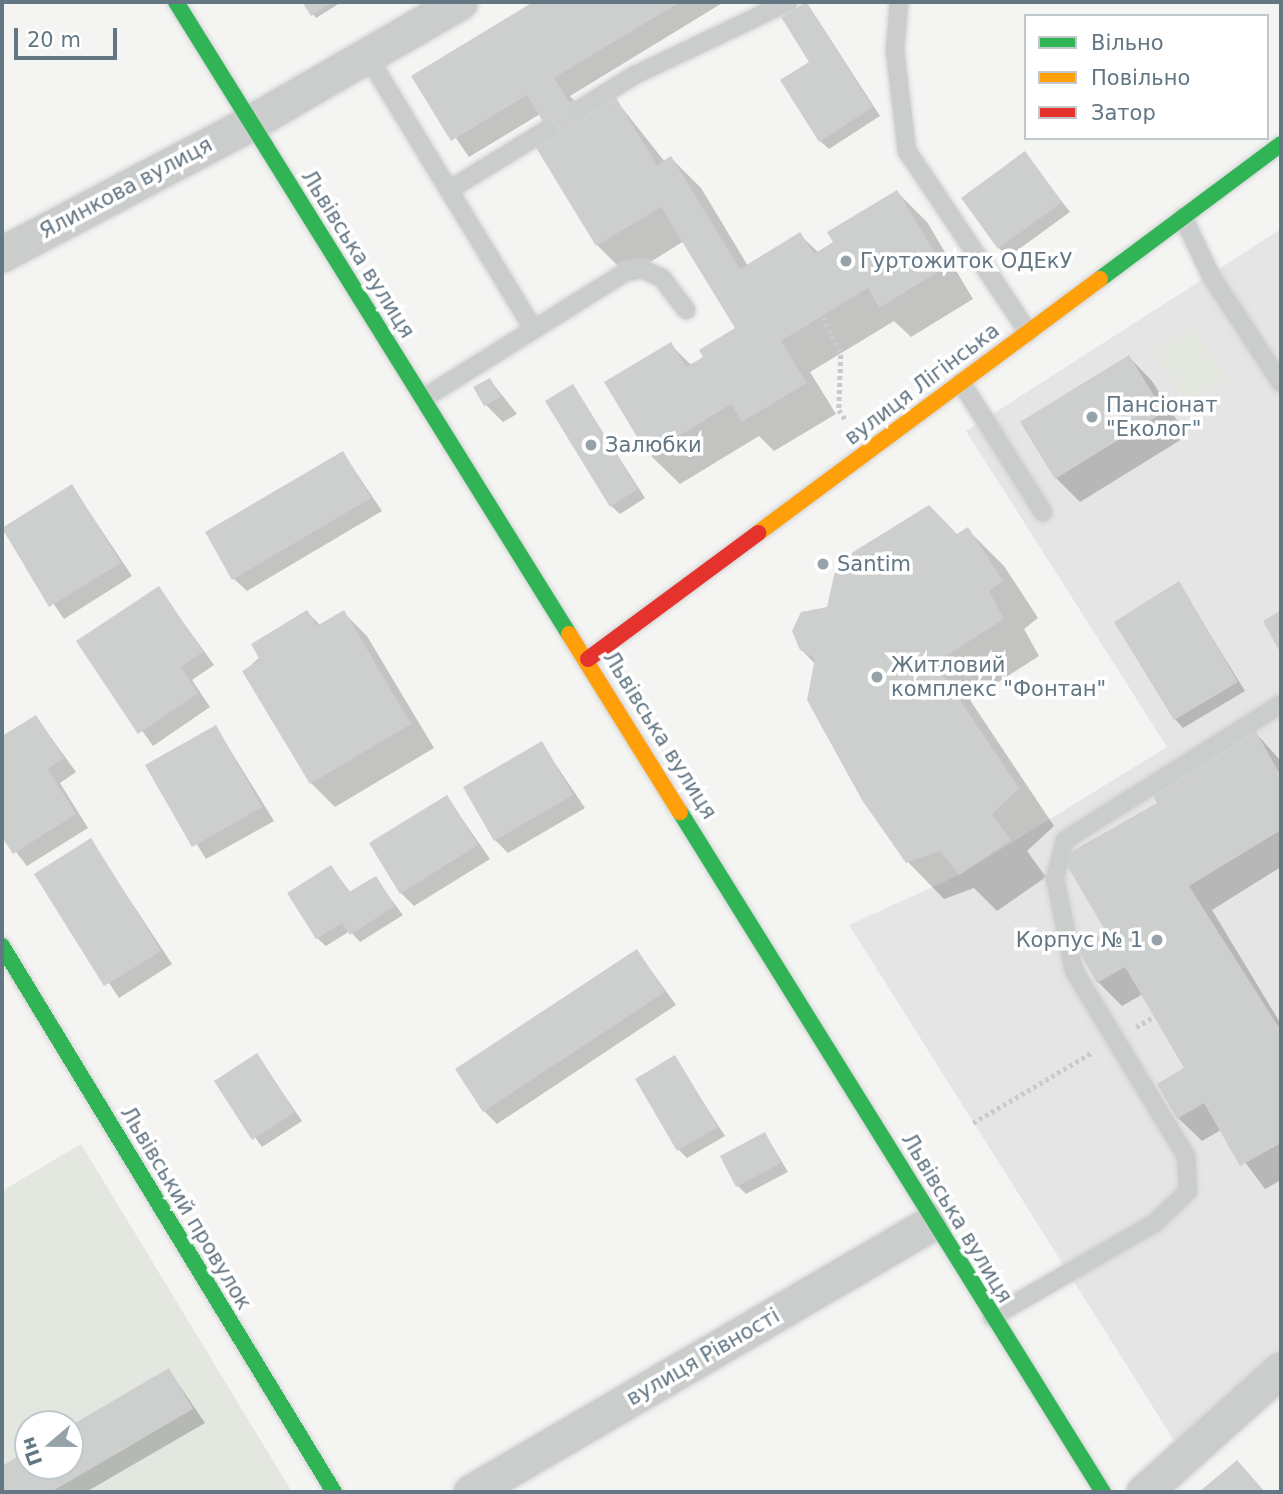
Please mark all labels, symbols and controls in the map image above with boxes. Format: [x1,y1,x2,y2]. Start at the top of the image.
scale bar [18,14,121,58]
legend [1024,14,1269,140]
text: 20 m [27,28,81,52]
text: Вільно [1091,31,1164,55]
text: Повільно [1091,66,1190,90]
text: Затор [1091,101,1156,125]
street label: Ялинкова вулиця [35,132,217,244]
street label: Львівська вулиця [296,165,420,343]
place label: Гуртожиток ОДЕкУ [860,248,1072,274]
marker: Гуртожиток ОДЕкУ [838,253,854,269]
street label: вулиця Лігінська [840,318,1004,450]
place label: Пансіонат "Еколог" [1106,392,1217,442]
marker: Пансіонат "Еколог" [1084,409,1100,425]
place label: Залюбки [605,432,702,458]
marker: Залюбки [583,437,599,453]
place label: Santim [837,551,911,577]
marker: Santim [815,556,831,572]
street label: Львівська вулиця [598,646,722,824]
place label: Житловий комплекс "Фонтан" [891,652,1106,702]
marker: Житловий комплекс "Фонтан" [869,669,885,685]
place label: Корпус № 1 [1016,927,1143,953]
marker: Корпус № 1 [1149,932,1165,948]
street label: Львівський провулок [115,1102,257,1314]
street label: Львівська вулиця [896,1128,1018,1308]
street label: вулиця Рівності [622,1303,784,1411]
north arrow [14,1410,84,1480]
text: Пн [16,1434,46,1469]

